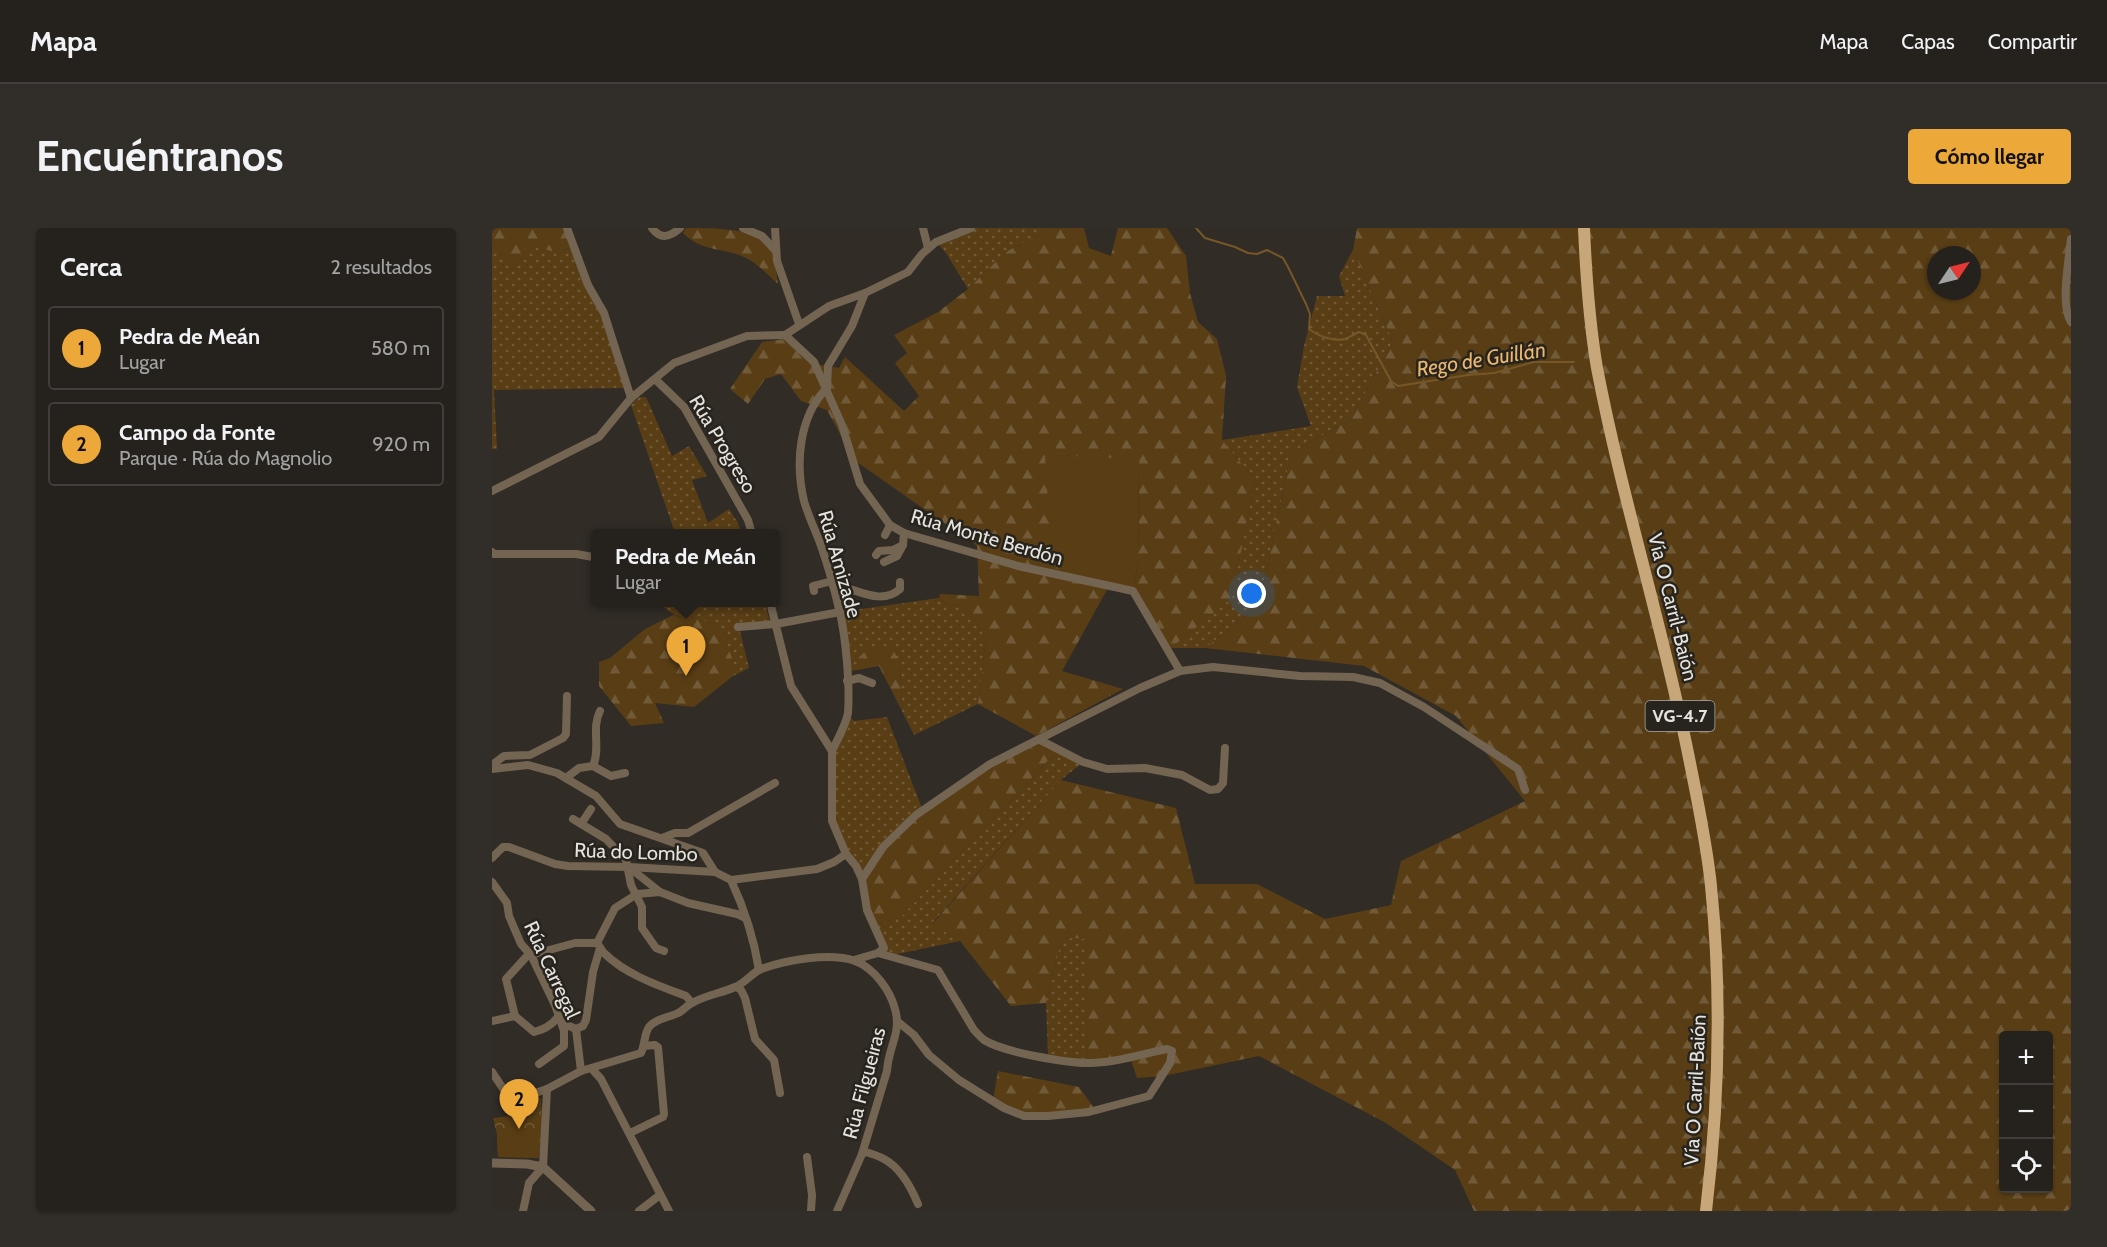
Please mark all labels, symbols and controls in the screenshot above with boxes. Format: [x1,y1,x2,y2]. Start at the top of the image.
text: Mapa [30,24,97,58]
text: Mapa [1820,29,1868,54]
text: Capas [1901,29,1955,54]
text: Compartir [1988,29,2077,54]
button: Cómo llegar [1908,129,2071,184]
text: Encuéntranos [36,130,284,182]
north arrow [1927,246,1981,300]
text: Cerca [60,251,122,283]
text: 2 resultados [331,255,432,279]
text: Pedra de Meán [119,323,260,350]
text: 1 [78,336,85,360]
text: 580 m [371,336,430,360]
water label: Rego de Guillán [1415,336,1547,382]
text: Lugar [119,350,165,374]
street label: Rúa Progreso [684,391,762,497]
text: Campo da Fonte [119,419,275,446]
text: 2 [76,432,87,456]
text: 920 m [372,432,430,456]
text: Parque · Rúa do Magnolio [119,446,332,470]
street label: Rúa Monte Berdón [908,504,1066,570]
street label: Rúa Amizade [813,507,867,621]
popup [591,529,780,607]
street label: Vía O Carril-Baión [1643,531,1703,683]
text: Pedra de Meán [615,543,756,570]
text: Lugar [615,570,661,594]
your location [1237,579,1266,608]
pin: 1 [666,626,706,676]
road number: VG-4.7 [1646,701,1714,731]
street label: Rúa do Lombo [574,838,698,866]
street label: Rúa Carregal [519,917,585,1023]
street label: Vía O Carril-Baión [1679,1014,1711,1166]
street label: Rúa Filgueiras [838,1025,890,1141]
map controls [1999,1031,2053,1193]
button: + [1999,1031,2053,1085]
pin: 2 [500,1080,538,1129]
button: − [1999,1085,2053,1139]
button: locate [1999,1139,2053,1193]

